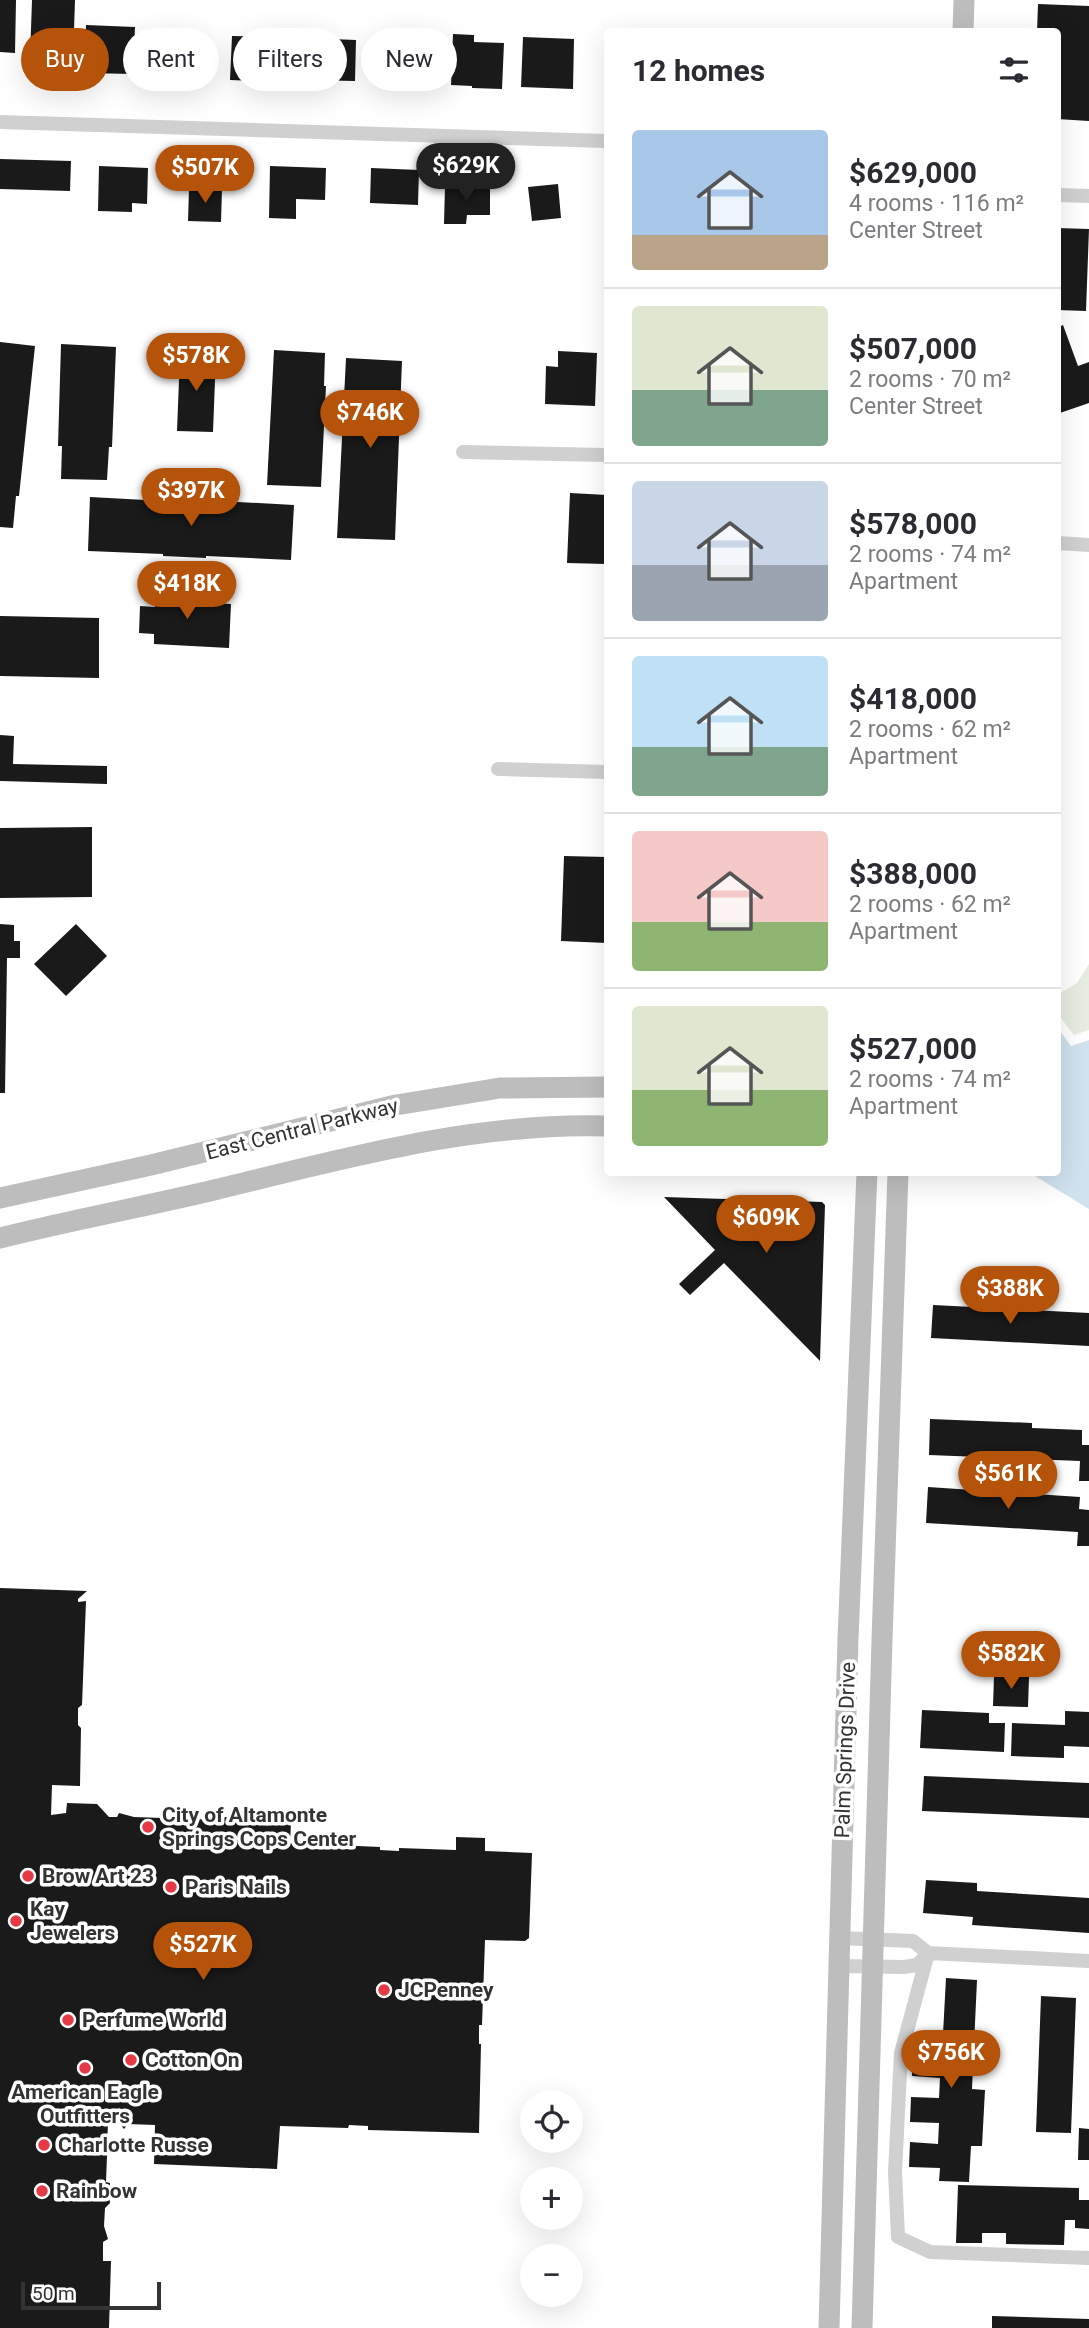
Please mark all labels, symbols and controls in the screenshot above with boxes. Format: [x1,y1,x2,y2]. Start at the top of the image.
chip: Buy [21,28,109,91]
chip: Rent [123,28,219,91]
chip: Filters [233,28,347,91]
chip: New [361,28,457,91]
icon: filters [995,51,1033,89]
text: 12 homes [632,53,765,88]
pin: $629K [417,144,515,203]
pin: $507K [156,146,254,205]
text: $629K [432,152,500,179]
text: $507K [171,154,239,181]
text: $629,000 [849,155,977,190]
icon: home [688,158,772,242]
text: 4 rooms · 116 m² [849,190,1024,217]
text: Center Street [849,217,983,244]
text: $507,000 [849,331,977,366]
pin: $578K [147,334,245,393]
icon: home [688,334,772,418]
text: $578K [162,342,230,369]
text: 2 rooms · 70 m² [849,366,1011,393]
pin: $746K [321,391,419,450]
text: Center Street [849,393,983,420]
text: $746K [336,399,404,426]
pin: $397K [142,468,240,528]
text: $397K [157,477,225,504]
text: $578,000 [849,506,977,541]
icon: home [688,509,772,593]
text: 2 rooms · 74 m² [849,541,1011,568]
pin: $418K [138,562,236,621]
text: Apartment [849,568,958,595]
text: $418K [153,570,221,597]
text: $418,000 [849,681,977,716]
icon: home [688,684,772,768]
text: 2 rooms · 62 m² [849,716,1011,743]
text: Apartment [849,743,958,770]
text: $388,000 [849,856,977,891]
icon: home [688,859,772,943]
text: 2 rooms · 62 m² [849,891,1011,918]
text: Apartment [849,918,958,945]
text: $527,000 [849,1031,977,1066]
icon: home [688,1034,772,1118]
text: 2 rooms · 74 m² [849,1066,1011,1093]
street label: East Central Parkway [203,1093,401,1165]
text: Apartment [849,1093,958,1120]
pin: $609K [717,1196,815,1255]
text: $609K [732,1204,800,1231]
pin: $388K [961,1266,1059,1326]
text: $388K [976,1275,1044,1302]
pin: $561K [959,1452,1057,1511]
text: $561K [974,1460,1042,1487]
pin: $582K [962,1632,1060,1691]
text: $582K [977,1640,1045,1667]
street label: Palm Springs Drive [830,1661,860,1839]
place label: City of Altamonte Springs Cops Center [162,1803,356,1851]
marker: City of Altamonte Springs Cops Center [140,1819,156,1835]
place label: Brow Art 23 [42,1864,154,1888]
marker: Brow Art 23 [20,1868,36,1884]
place label: Paris Nails [185,1875,287,1899]
marker: Paris Nails [163,1879,179,1895]
place label: Kay Jewelers [30,1897,115,1945]
marker: Kay Jewelers [8,1913,24,1929]
pin: $527K [154,1923,252,1982]
text: $527K [169,1931,237,1958]
place label: JCPenney [398,1978,494,2002]
marker: JCPenney [376,1982,392,1998]
place label: Perfume World [82,2008,224,2032]
marker: Perfume World [60,2012,76,2028]
pin: $756K [902,2030,1000,2090]
text: $756K [917,2039,985,2066]
place label: Cotton On [145,2048,240,2072]
marker: Cotton On [123,2052,139,2068]
marker: American Eagle Outfitters [77,2060,93,2076]
place label: American Eagle Outfitters [11,2080,159,2128]
map controls [520,2090,583,2307]
button: locate [520,2090,583,2153]
place label: Charlotte Russe [58,2133,209,2157]
marker: Charlotte Russe [36,2137,52,2153]
button: + [520,2167,583,2230]
place label: Rainbow [56,2179,138,2203]
marker: Rainbow [34,2183,50,2199]
button: − [520,2244,583,2307]
scale bar [21,2279,161,2311]
text: 50 m [32,2282,75,2305]

